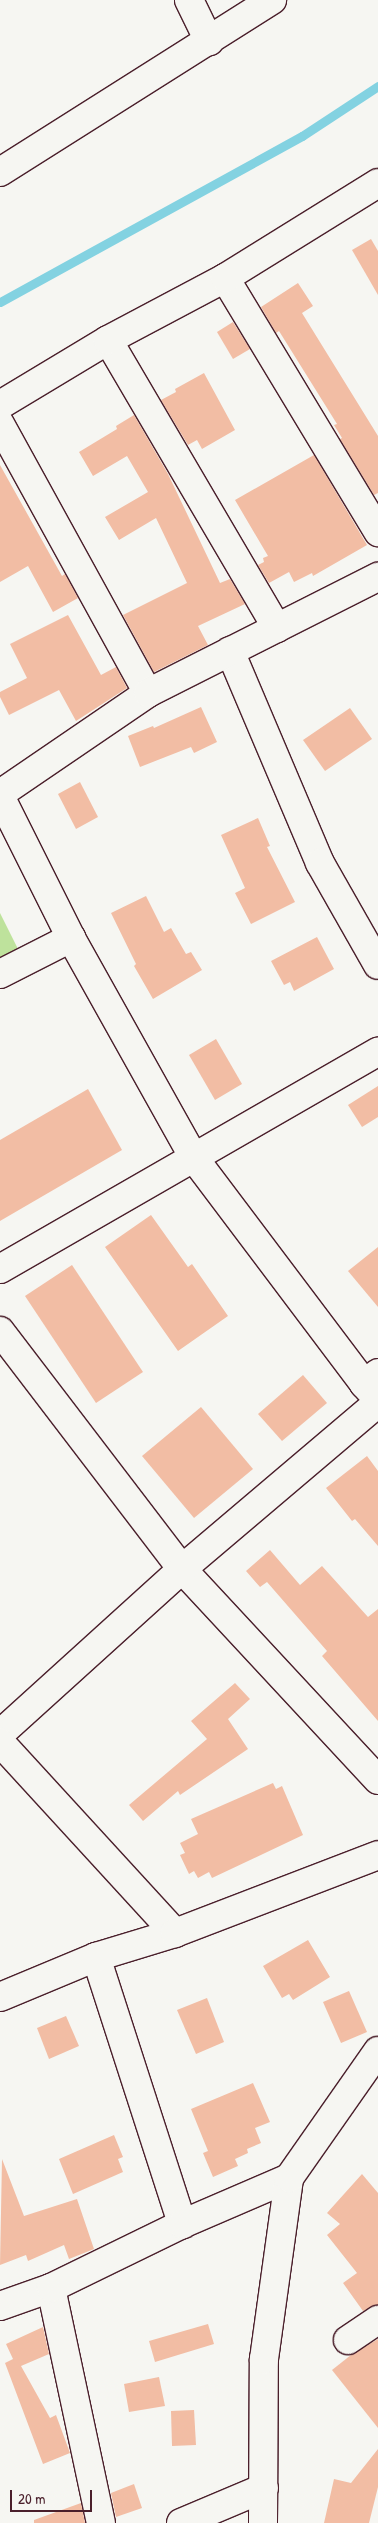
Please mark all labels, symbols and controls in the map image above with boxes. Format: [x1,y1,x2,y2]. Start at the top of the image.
scale bar [12,2480,95,2512]
text: 20 m [18,2488,45,2509]

